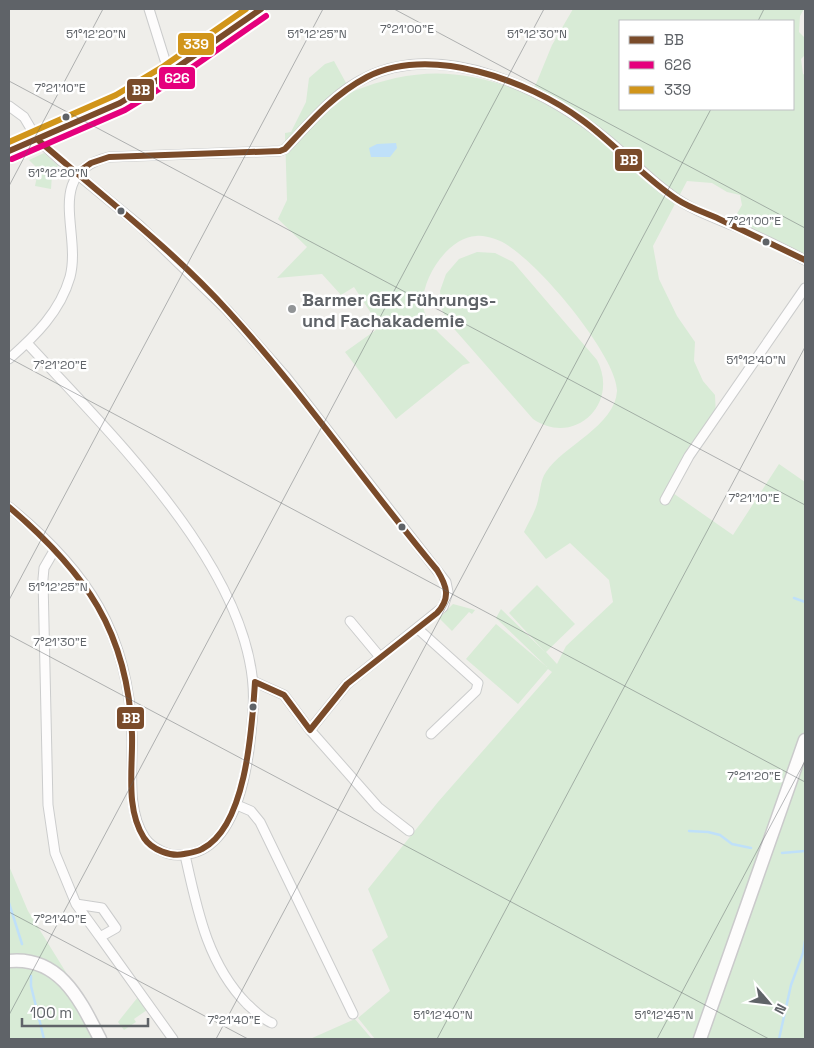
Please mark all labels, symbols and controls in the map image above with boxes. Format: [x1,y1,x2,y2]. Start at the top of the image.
legend [619,20,794,110]
text: 7°21'00"E [380,21,434,37]
text: 51°12'20"N [66,26,126,42]
text: 51°12'25"N [287,26,347,42]
text: 51°12'30"N [507,26,567,42]
text: BB [664,30,684,49]
line badge: 339 [177,32,215,56]
text: 339 [183,35,209,53]
text: 626 [664,55,691,74]
line badge: 626 [158,66,196,90]
text: 626 [164,69,190,87]
line badge: BB [126,78,155,102]
text: 7°21'10"E [34,80,86,96]
text: 339 [664,80,691,99]
text: BB [132,81,150,99]
unlabelled marker [61,112,71,122]
line badge: BB [614,148,643,172]
text: BB [620,151,638,169]
text: 51°12'20"N [28,165,88,181]
unlabelled marker [116,206,126,216]
text: 7°21'00"E [727,213,781,229]
unlabelled marker [761,237,771,247]
place label: Barmer GEK Führungs- und Fachakademie [302,288,496,332]
marker: Barmer GEK Führungs- und Fachakademie [286,303,298,315]
text: 51°12'40"N [726,352,786,368]
text: 7°21'20"E [33,357,87,373]
text: 7°21'10"E [728,490,780,506]
unlabelled marker [397,522,407,532]
text: 51°12'25"N [28,579,88,595]
text: 7°21'30"E [33,634,87,650]
unlabelled marker [248,702,258,712]
line badge: BB [116,706,145,730]
text: BB [122,709,140,727]
text: 7°21'20"E [727,768,781,784]
text: 7°21'40"E [33,911,87,927]
north arrow [744,978,794,1028]
scale bar [22,996,149,1028]
text: N [770,1001,791,1017]
text: 100 m [30,1003,72,1022]
text: 51°12'40"N [413,1007,473,1023]
text: 51°12'45"N [634,1007,694,1023]
text: 7°21'40"E [207,1012,261,1028]

